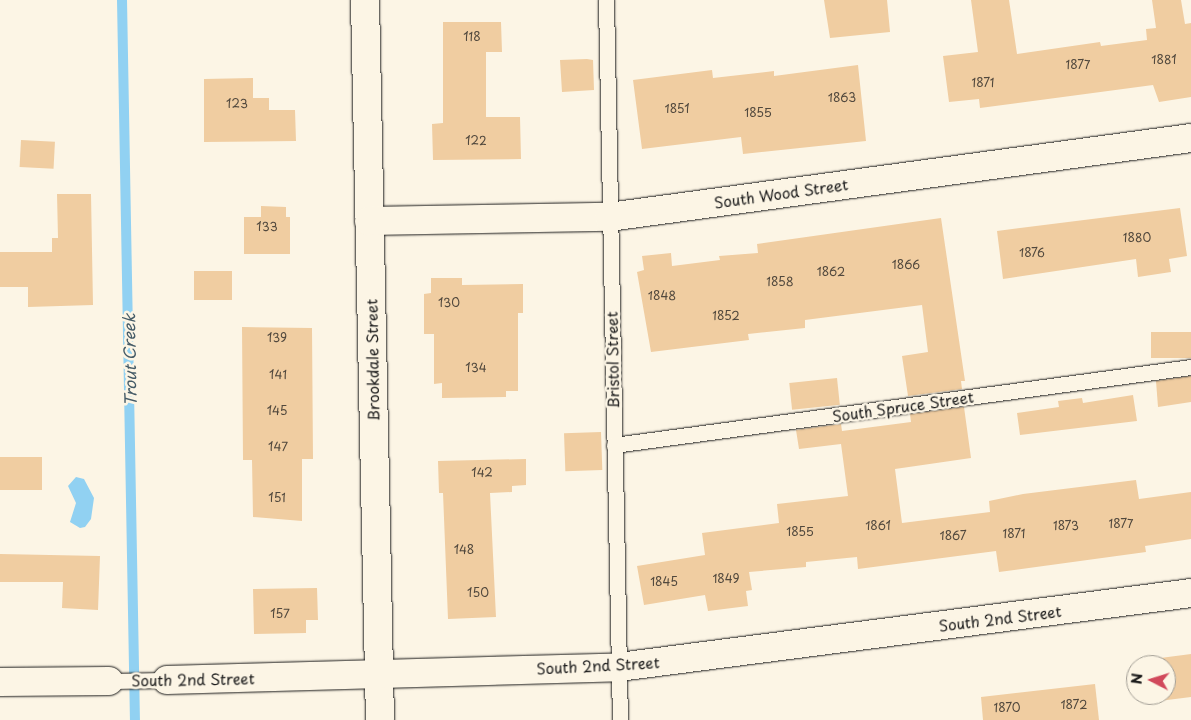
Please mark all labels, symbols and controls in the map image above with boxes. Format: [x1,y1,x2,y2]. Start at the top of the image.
house number: 118 [463,30,481,44]
house number: 1881 [1151,53,1177,67]
house number: 1877 [1066,58,1090,72]
house number: 1871 [972,76,994,90]
house number: 1863 [828,91,856,105]
house number: 123 [226,97,248,111]
house number: 1851 [664,102,690,116]
house number: 1855 [744,106,772,120]
house number: 122 [465,134,487,148]
street label: South Wood Street [712,175,850,211]
house number: 133 [256,220,278,234]
house number: 1880 [1123,231,1151,245]
house number: 1876 [1019,246,1045,260]
house number: 1866 [892,258,920,272]
house number: 1862 [817,265,845,279]
house number: 1858 [766,275,794,289]
house number: 1848 [648,289,676,303]
house number: 130 [438,296,460,310]
street label: Brookdale Street [362,298,382,422]
house number: 1852 [712,309,740,323]
street label: Bristol Street [602,311,622,409]
water label: Trout Creek [119,313,139,407]
house number: 139 [267,331,287,345]
house number: 134 [465,361,487,375]
house number: 141 [269,368,287,382]
street label: South Spruce Street [830,387,976,425]
house number: 145 [267,404,287,418]
house number: 147 [268,440,288,454]
house number: 142 [471,466,493,480]
house number: 151 [268,491,286,505]
house number: 1877 [1109,517,1133,531]
house number: 1861 [865,519,891,533]
house number: 1873 [1053,519,1079,533]
house number: 1855 [786,525,814,539]
house number: 1871 [1003,527,1025,541]
house number: 1867 [940,529,966,543]
house number: 148 [454,543,474,557]
house number: 1849 [712,572,740,586]
house number: 1845 [650,575,678,589]
house number: 150 [467,586,489,600]
street label: South 2nd Street [937,601,1063,635]
house number: 157 [270,607,290,621]
street label: South 2nd Street [536,653,660,677]
north arrow [1126,655,1176,705]
street label: South 2nd Street [131,669,255,689]
text: N [1126,672,1147,685]
house number: 1872 [1060,698,1088,712]
house number: 1870 [994,701,1020,715]

